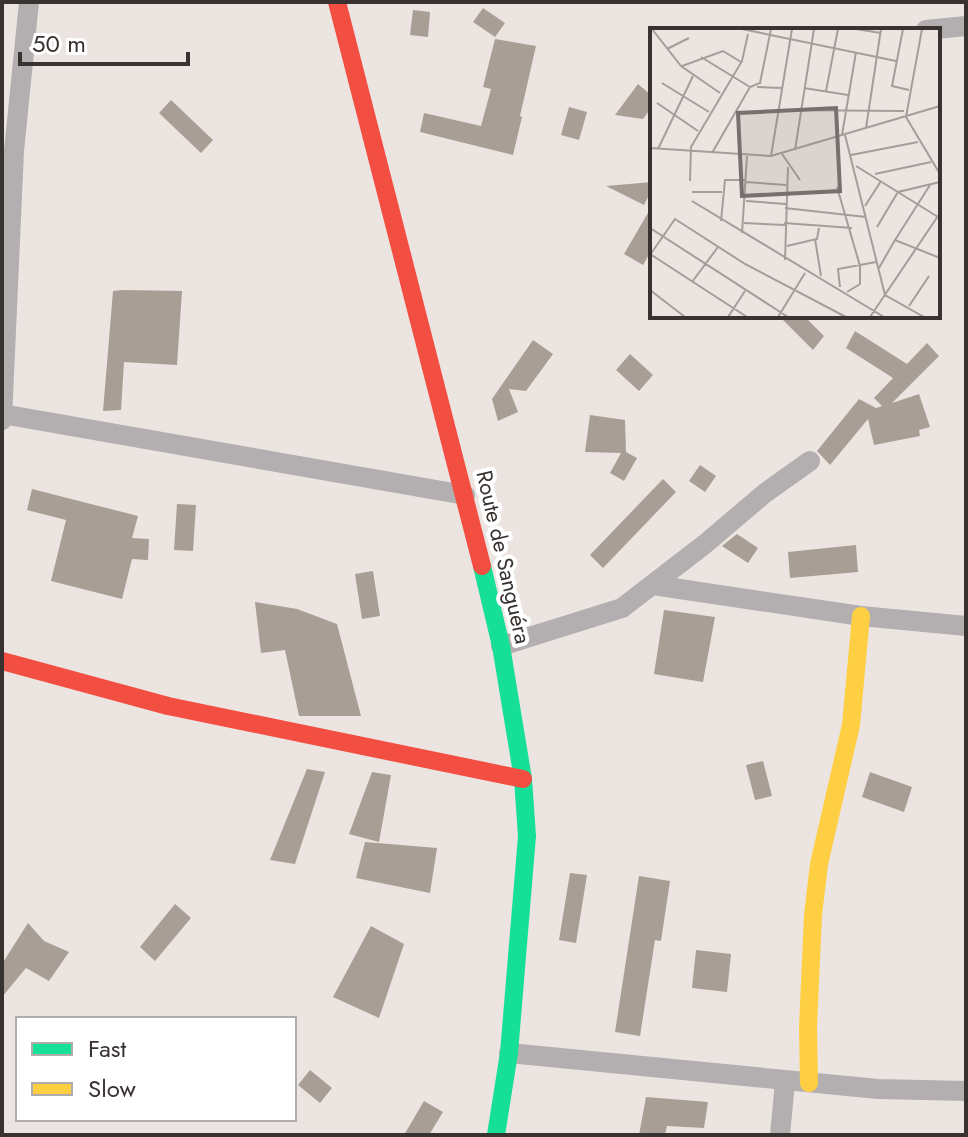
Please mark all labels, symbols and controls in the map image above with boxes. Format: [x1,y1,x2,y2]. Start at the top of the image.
scale bar [20,16,188,66]
text: 50 m [32,26,86,61]
inset map [650,28,940,318]
street label: Route de Sanguéra [468,467,540,647]
legend [16,1017,296,1121]
text: Fast [88,1031,126,1066]
text: Slow [88,1071,136,1106]

